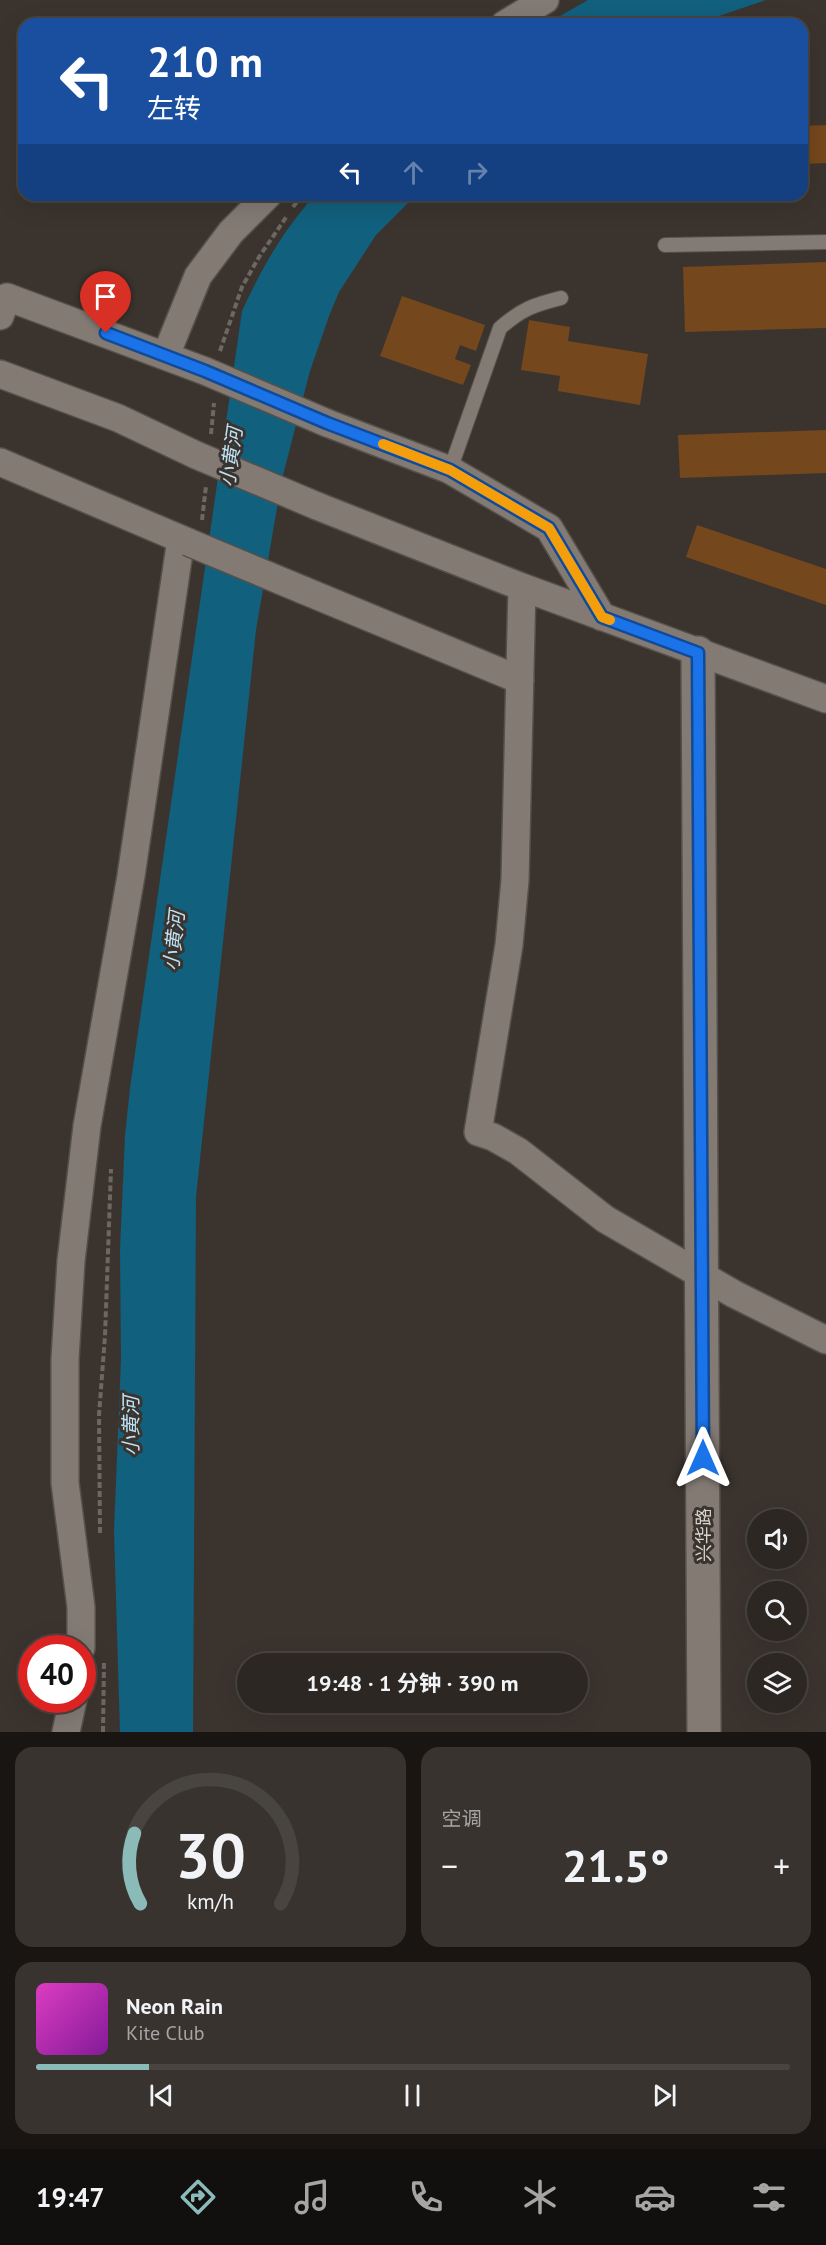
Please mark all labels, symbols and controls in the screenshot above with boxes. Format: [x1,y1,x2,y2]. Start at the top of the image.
text: 210 m [147,34,263,89]
icon: left [48,42,126,120]
text: 左转 [147,91,201,125]
icon: left [334,156,367,189]
icon: ahead [397,156,430,189]
icon: right [460,156,493,189]
pin [80,271,131,333]
icon: arrive [89,280,122,313]
water label: 小黄河 [214,422,249,489]
water label: 小黄河 [158,906,190,972]
water label: 小黄河 [118,1392,144,1456]
position arrow [671,1426,735,1490]
street label: 兴华路 [692,1508,715,1562]
map controls [747,1509,807,1713]
button: sound [747,1509,807,1569]
button: search [747,1581,807,1641]
speed limit sign: 40 [18,1635,96,1713]
button: layers [747,1653,807,1713]
text: 19:48 · 1 分钟 · 390 m [307,1669,518,1697]
text: 空调 [442,1806,482,1832]
text: 30 [175,1814,246,1895]
text: 21.5° [562,1836,669,1894]
text: − [442,1844,458,1887]
text: + [773,1844,790,1887]
text: km/h [187,1887,234,1915]
text: Neon Rain [126,1992,223,2020]
text: Kite Club [126,2020,204,2046]
icon: previous [145,2079,178,2112]
icon: pause [396,2079,429,2112]
icon: next [648,2079,681,2112]
icon: directions [177,2176,219,2218]
icon: music [291,2176,333,2218]
icon: phone [405,2176,447,2218]
icon: climate [519,2176,561,2218]
icon: car [634,2176,676,2218]
icon: filters [748,2176,790,2218]
text: 19:47 [36,2180,105,2214]

